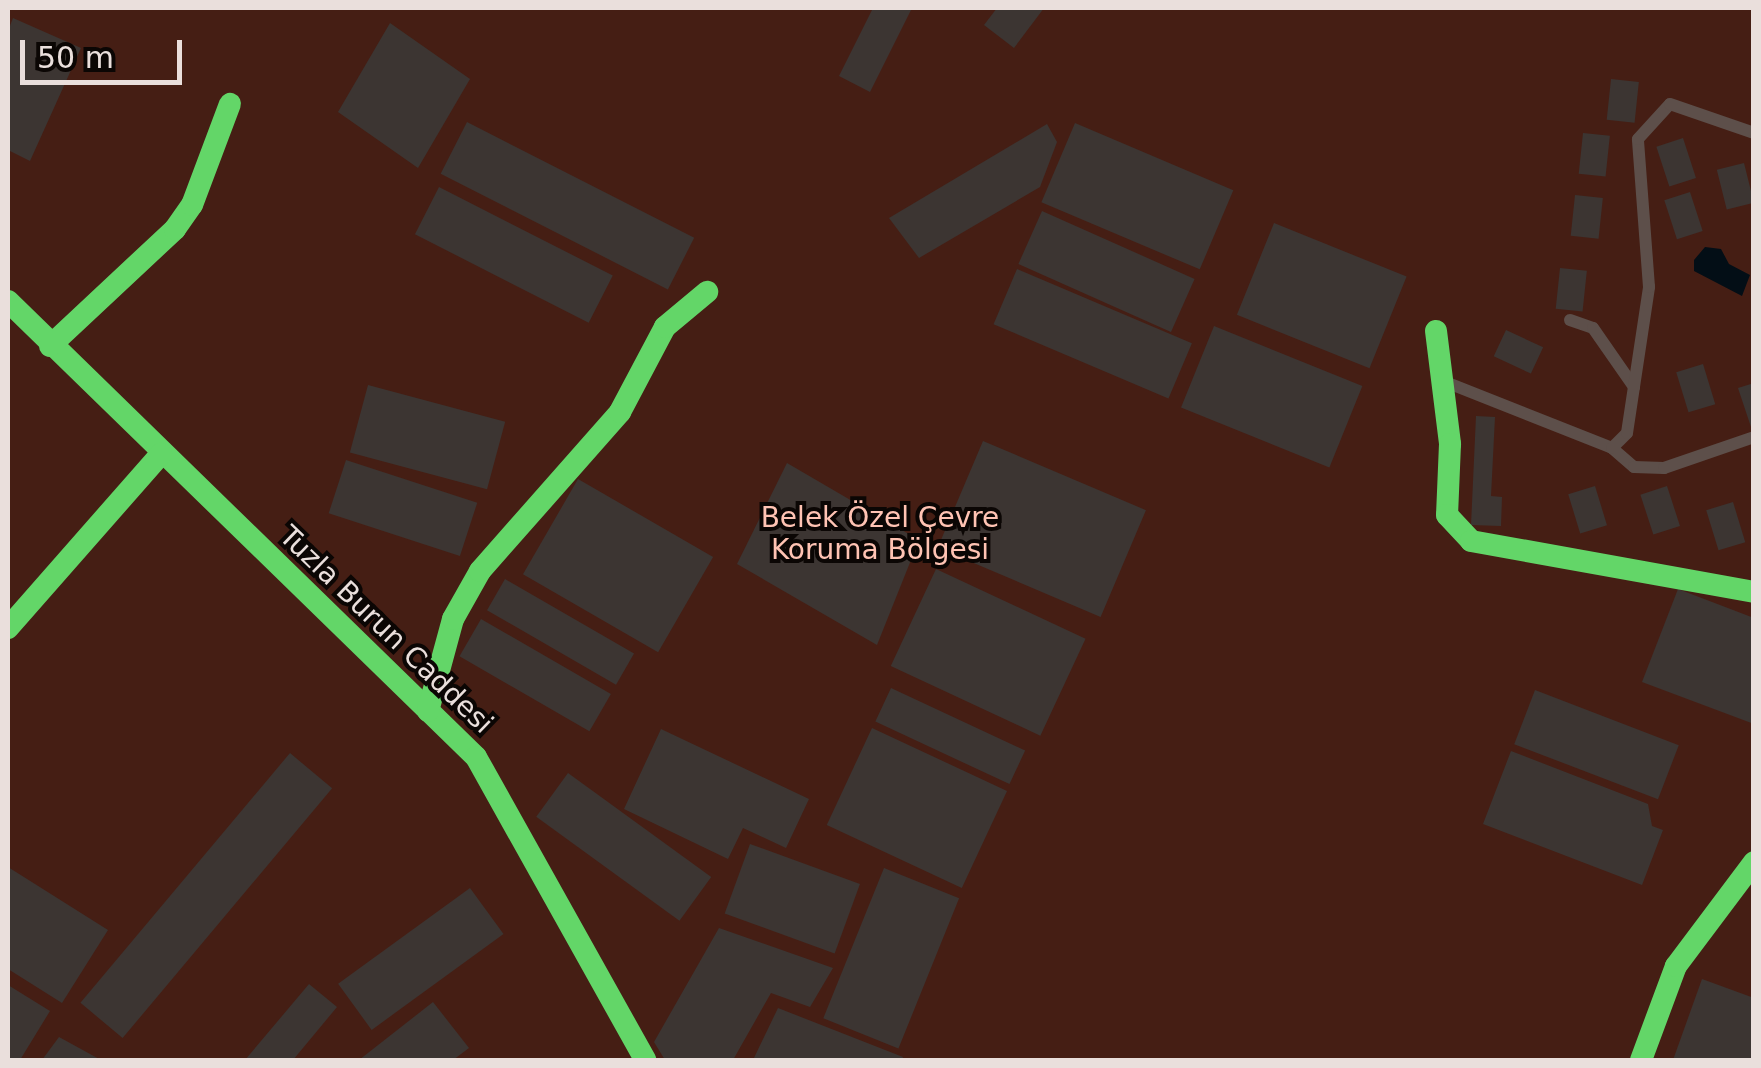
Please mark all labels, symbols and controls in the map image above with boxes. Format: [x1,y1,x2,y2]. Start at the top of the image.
scale bar [25,20,188,82]
text: 50 m [37,40,114,75]
park label: Belek Özel Çevre Koruma Bölgesi [761,501,999,567]
street label: Tuzla Burun Caddesi [272,519,500,741]

